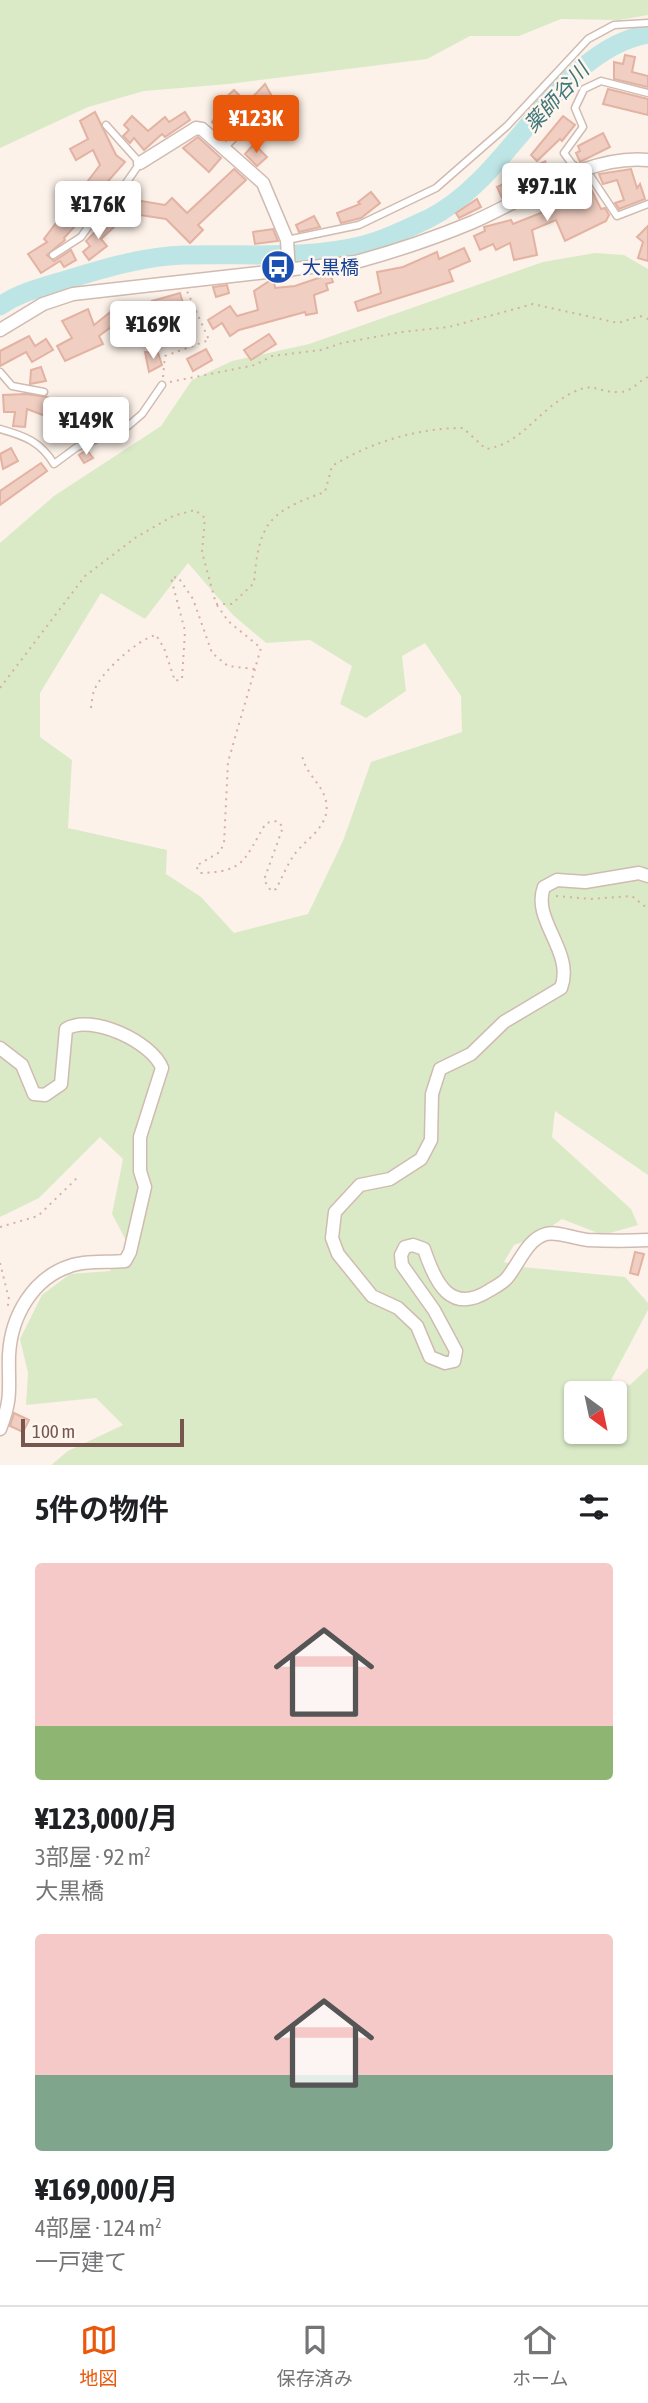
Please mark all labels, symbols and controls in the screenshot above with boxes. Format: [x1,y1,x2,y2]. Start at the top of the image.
water label: 薬師谷川 [519,56,594,136]
pin: ¥123K [207,96,305,155]
text: ¥123K [229,105,283,131]
pin: ¥97.1K [490,164,604,223]
text: ¥97.1K [518,173,576,199]
pin: ¥176K [49,182,147,241]
text: ¥176K [71,191,125,217]
bus stop icon: 大黒橋 [259,248,297,286]
place label: 大黒橋 [302,256,359,278]
pin: ¥169K [104,302,202,361]
text: ¥169K [126,311,180,337]
pin: ¥149K [37,398,135,457]
text: ¥149K [59,407,113,433]
north arrow [564,1381,626,1444]
map controls [564,1381,627,1444]
scale bar [21,1416,184,1448]
text: 100 m [32,1420,75,1442]
icon: filters [575,1488,613,1526]
text: 5件の物件 [35,1492,169,1526]
icon: home [261,1609,387,1735]
text: ¥123,000/月 [35,1801,178,1835]
text: 3部屋 · 92 m² [35,1844,151,1870]
text: 大黒橋 [35,1878,104,1904]
icon: home [261,1980,387,2106]
text: ¥169,000/月 [35,2172,178,2206]
text: 4部屋 · 124 m² [35,2215,162,2241]
text: 一戸建て [35,2249,127,2275]
tab: 地図 [80,2321,118,2390]
tab: 保存済み [277,2321,353,2390]
tab: ホーム [512,2321,568,2390]

